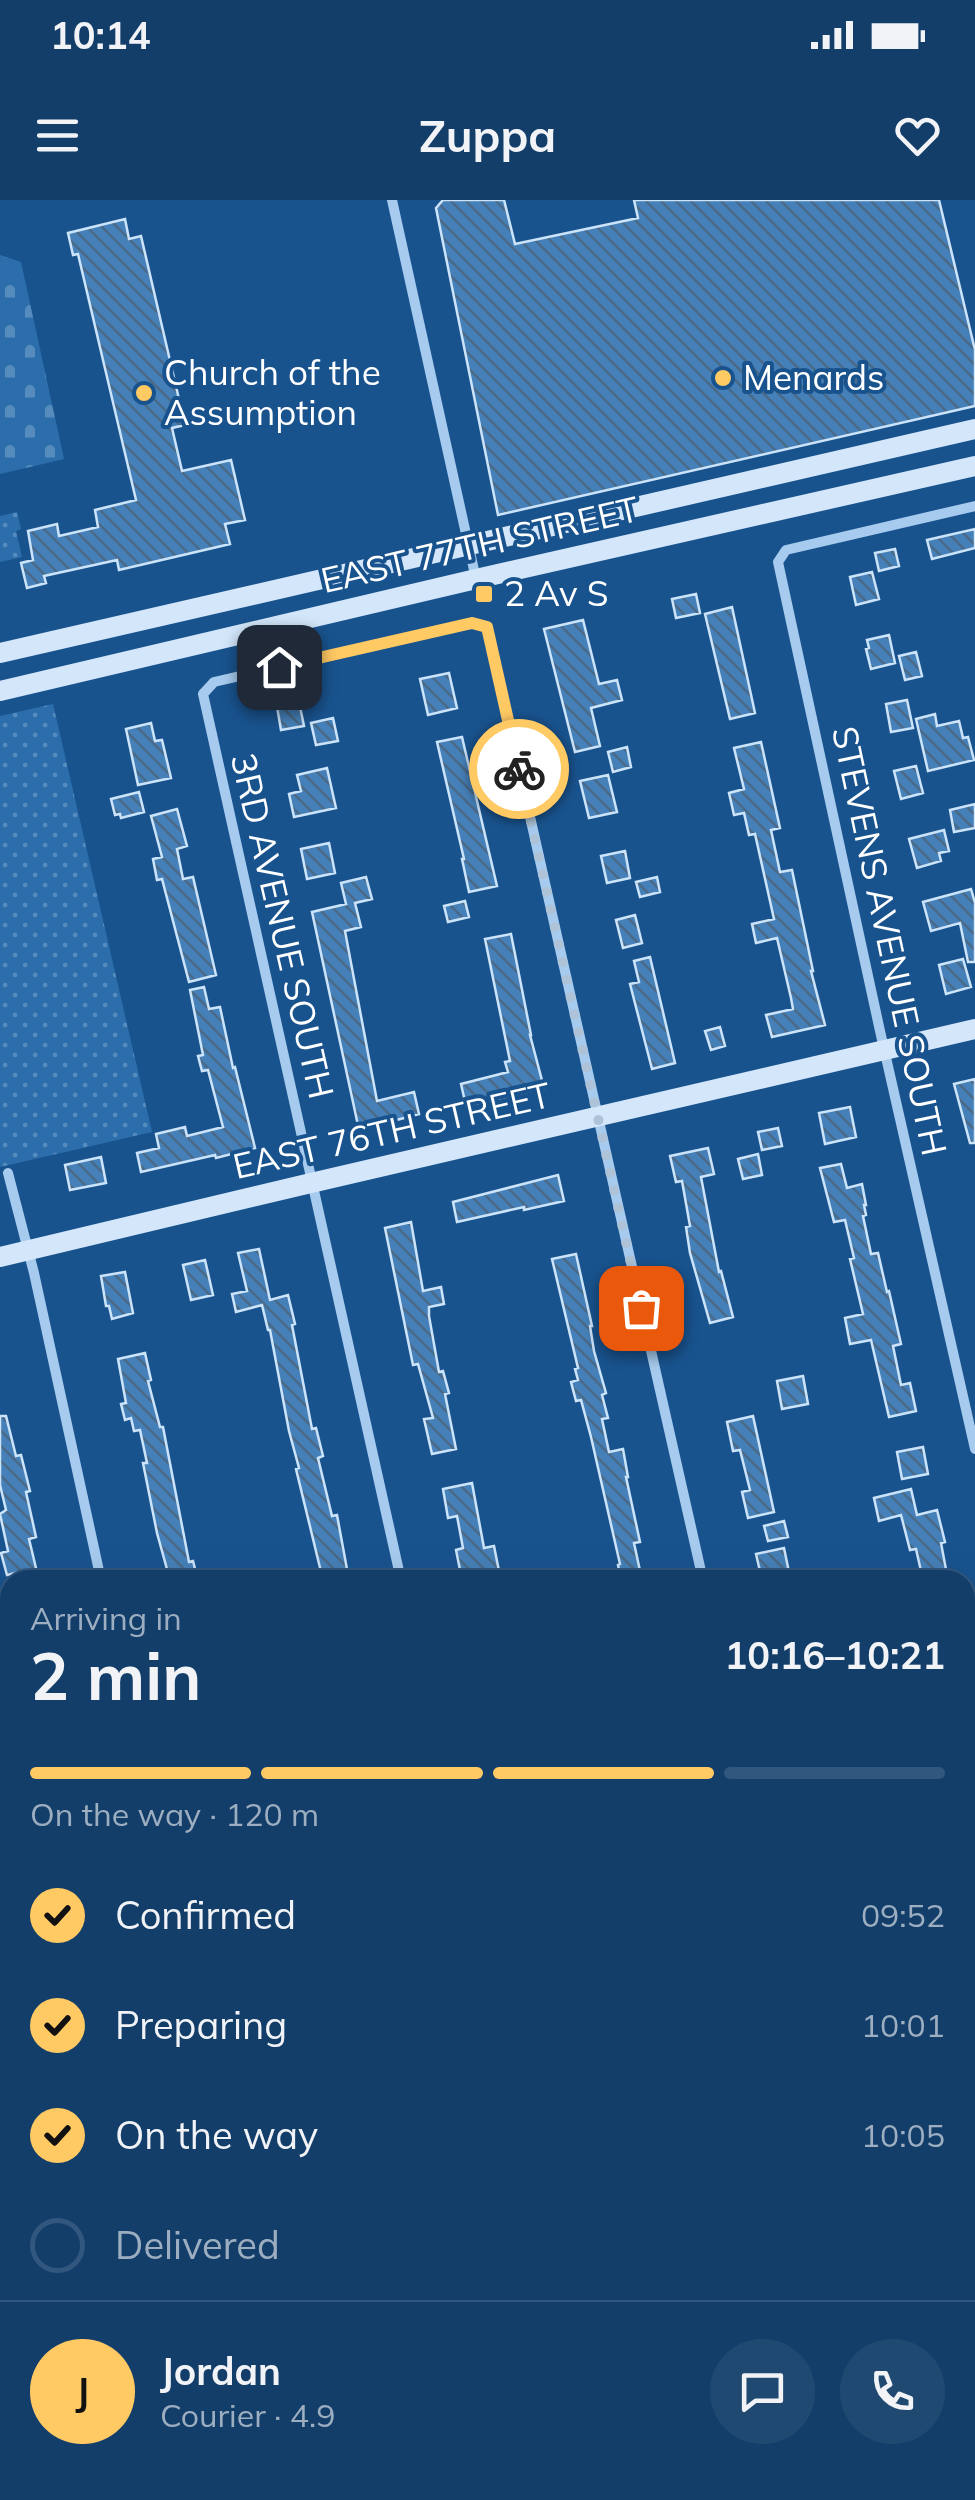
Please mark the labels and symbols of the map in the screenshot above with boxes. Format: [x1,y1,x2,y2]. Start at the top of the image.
place label: Church of the Assumption [164,350,381,434]
place label: Menards [743,355,884,399]
marker: Menards [712,367,734,389]
marker: Church of the Assumption [133,382,155,404]
street label: EAST 77TH STREET [317,486,643,602]
place label: 2 Av S [504,571,608,615]
marker: 2 Av S [473,583,495,605]
pin [237,625,322,710]
courier [469,719,569,819]
street label: STEVENS AVENUE SOUTH [823,722,957,1159]
street label: 3RD AVENUE SOUTH [222,749,344,1103]
street label: EAST 76TH STREET [229,1072,555,1188]
pin [599,1266,684,1351]

